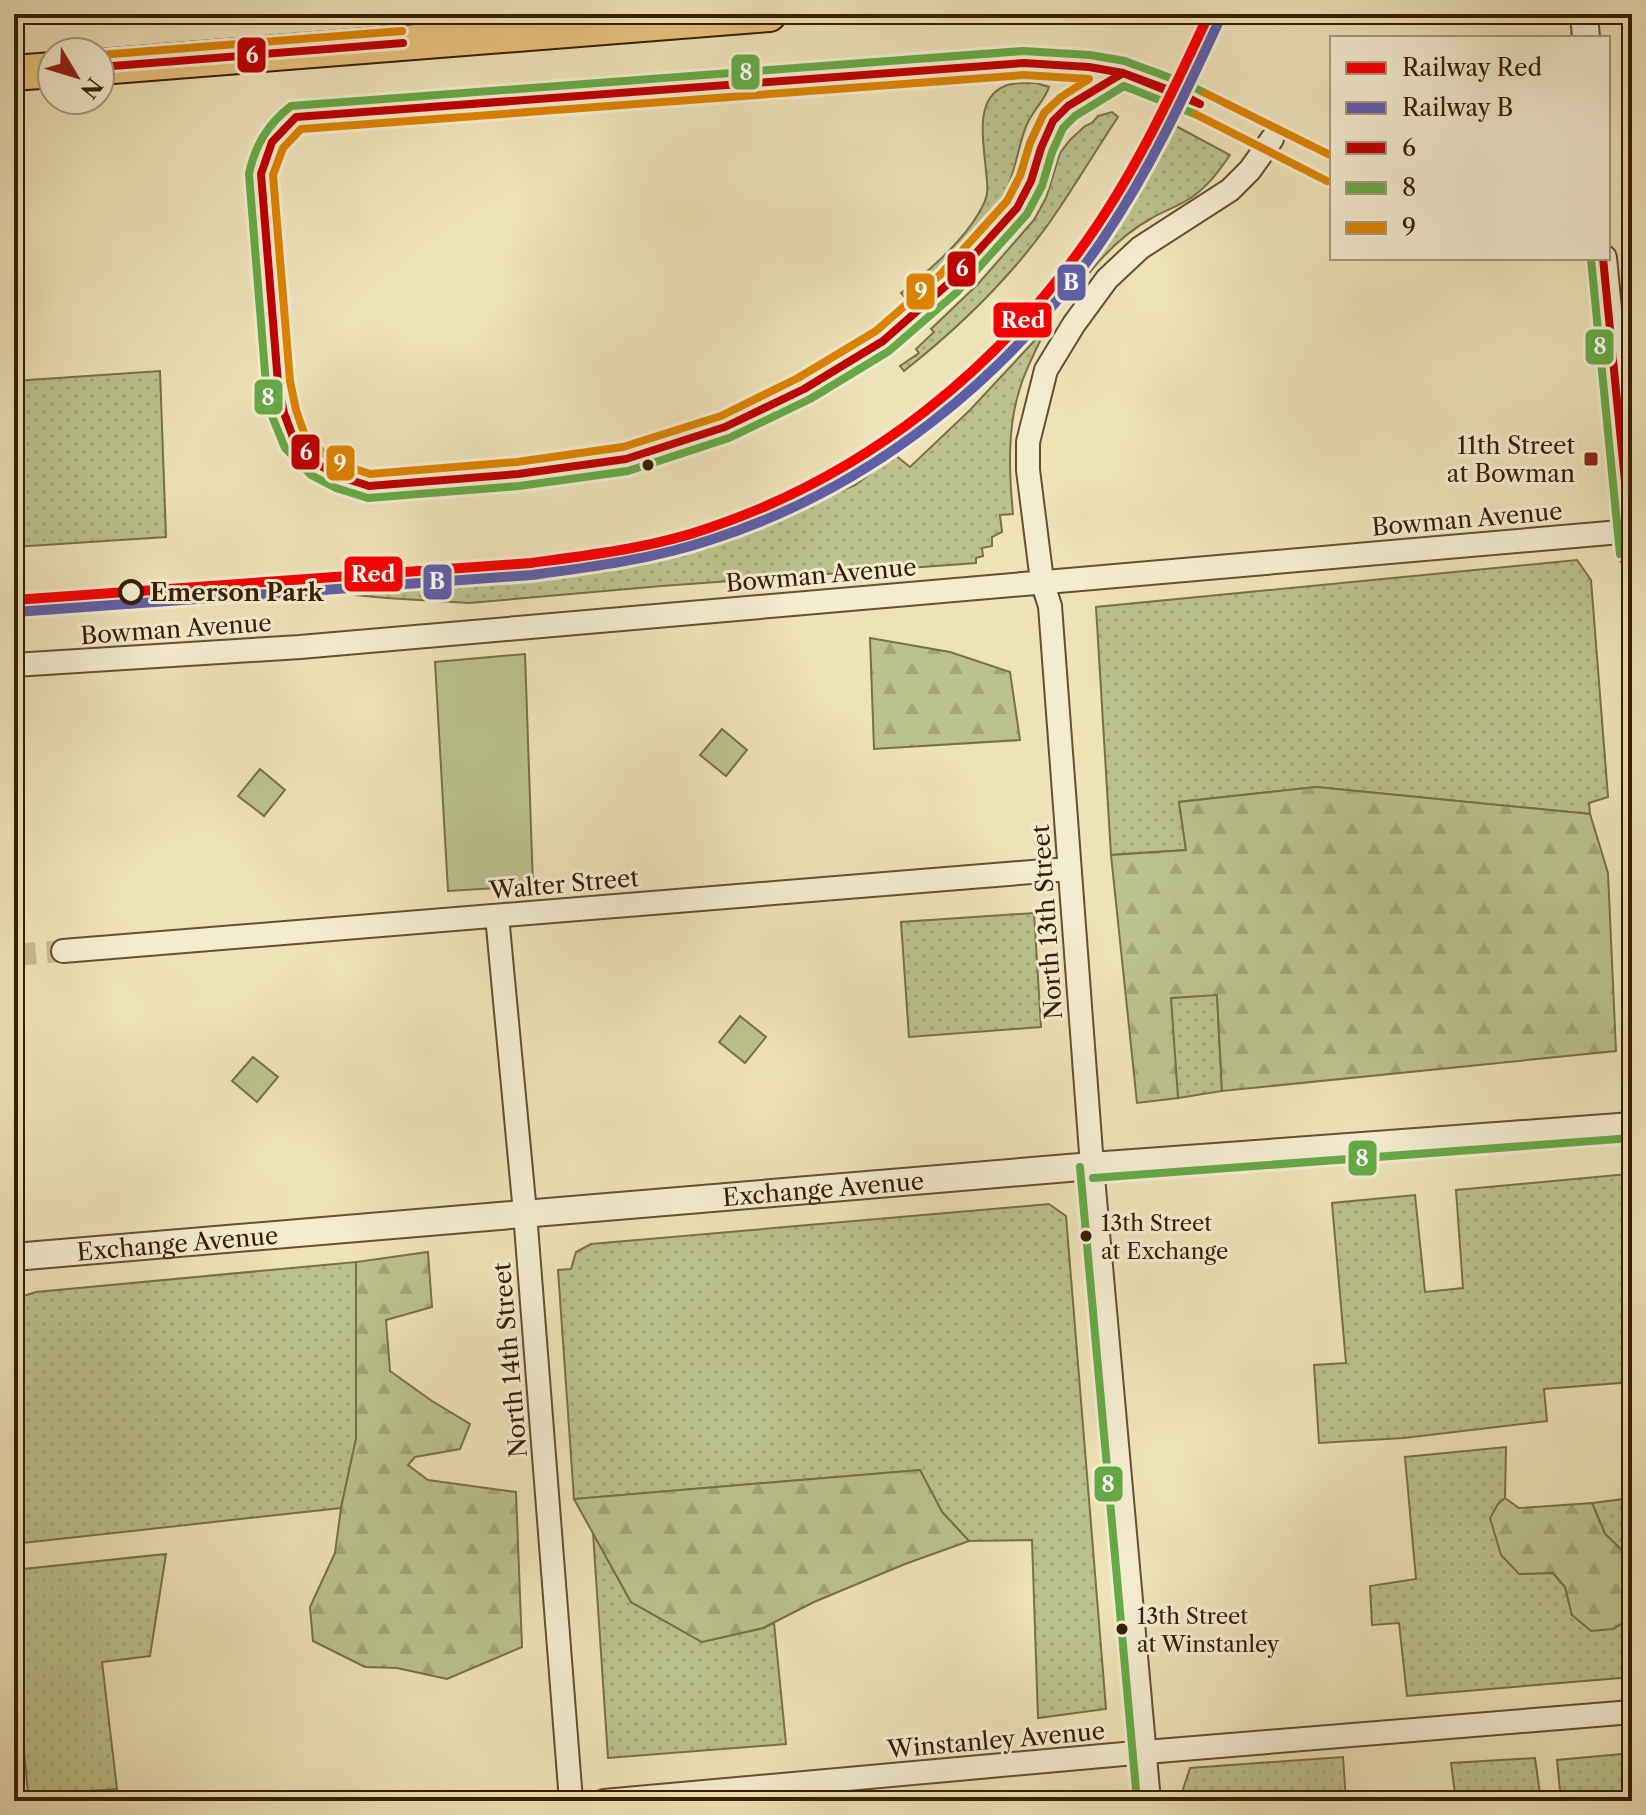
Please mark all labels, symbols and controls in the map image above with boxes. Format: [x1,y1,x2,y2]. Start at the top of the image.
north arrow [36,36,116,116]
line badge: 6 [236,36,267,74]
legend [1330,36,1610,260]
text: 6 [245,42,259,69]
line badge: 8 [730,53,761,91]
text: Railway Red [1402,53,1542,82]
text: 8 [739,59,753,86]
text: N [75,72,108,104]
text: Railway B [1402,93,1513,122]
text: 6 [1402,133,1416,162]
text: 8 [1402,173,1416,202]
text: 9 [1402,213,1416,242]
line badge: 6 [946,250,977,288]
text: 6 [955,255,969,282]
line badge: B [1056,263,1087,302]
text: B [1063,269,1079,296]
line badge: 9 [905,272,936,311]
text: 9 [914,278,928,305]
line badge: Red [992,301,1053,339]
text: Red [1001,307,1046,334]
line badge: 8 [1584,328,1615,366]
text: 8 [1593,333,1607,360]
line badge: 8 [253,378,284,416]
text: 8 [261,384,275,411]
place label: 11th Street at Bowman [1447,431,1576,488]
line badge: 6 [290,433,321,471]
text: 6 [299,439,313,466]
line badge: 9 [325,444,356,482]
text: 9 [333,450,347,477]
marker: 11th Street at Bowman [1582,450,1600,468]
unlabelled marker [640,457,656,473]
street label: Bowman Avenue [1370,496,1564,542]
street label: Bowman Avenue [724,552,918,598]
line badge: Red [343,555,404,593]
text: Red [351,561,396,588]
line badge: B [422,563,453,601]
text: B [429,568,445,595]
place label: Emerson Park [150,578,325,607]
marker: Emerson Park [119,580,143,604]
street label: Bowman Avenue [80,608,272,650]
street label: North 13th Street [1026,823,1068,1020]
street label: Walter Street [487,863,640,905]
line badge: 8 [1347,1139,1378,1177]
text: 8 [1355,1145,1369,1172]
street label: Exchange Avenue [721,1166,925,1212]
place label: 13th Street at Exchange [1101,1210,1228,1265]
street label: Exchange Avenue [75,1220,279,1266]
marker: 13th Street at Exchange [1078,1228,1094,1244]
street label: North 14th Street [487,1261,533,1459]
line badge: 8 [1093,1465,1124,1503]
text: 8 [1101,1471,1115,1498]
place label: 13th Street at Winstanley [1137,1603,1280,1658]
marker: 13th Street at Winstanley [1114,1621,1130,1637]
street label: Winstanley Avenue [885,1716,1106,1764]

